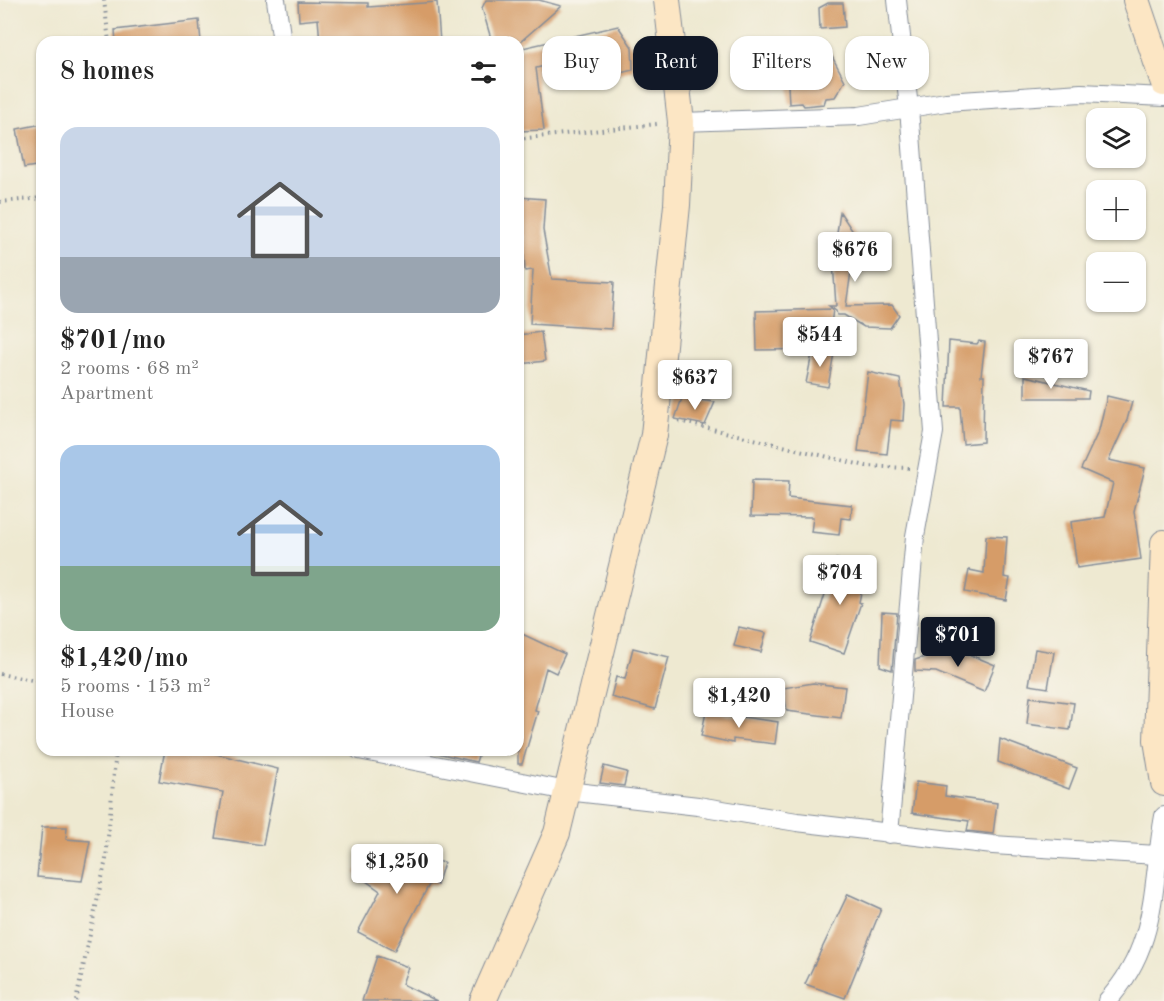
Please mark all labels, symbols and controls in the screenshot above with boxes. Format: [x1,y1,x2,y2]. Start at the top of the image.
chip: Buy [542,36,621,90]
chip: Rent [633,36,718,90]
chip: Filters [730,36,833,90]
chip: New [845,36,929,90]
icon: filters [467,56,500,89]
text: 8 homes [60,59,154,85]
map controls [1086,108,1146,312]
button: layers [1086,108,1146,168]
icon: home [226,166,334,274]
button: + [1086,180,1146,240]
pin: $676 [819,232,891,283]
text: $676 [832,241,878,261]
button: − [1086,252,1146,312]
pin: $544 [784,317,856,368]
text: $544 [797,326,843,346]
text: $701/mo [60,328,166,354]
pin: $767 [1015,339,1087,390]
text: $767 [1028,348,1074,368]
text: 2 rooms · 68 m² [60,359,199,379]
pin: $637 [659,360,731,411]
text: $637 [672,369,718,389]
text: Apartment [60,384,154,404]
icon: home [226,484,334,592]
pin: $704 [804,555,876,606]
text: $704 [817,564,863,584]
pin: $701 [922,617,994,668]
text: $701 [935,626,981,646]
text: $1,420/mo [60,646,188,672]
text: 5 rooms · 153 m² [60,677,210,697]
pin: $1,420 [690,678,788,729]
text: $1,420 [707,687,771,707]
text: House [60,702,114,722]
pin: $1,250 [348,844,446,895]
text: $1,250 [365,853,429,873]

